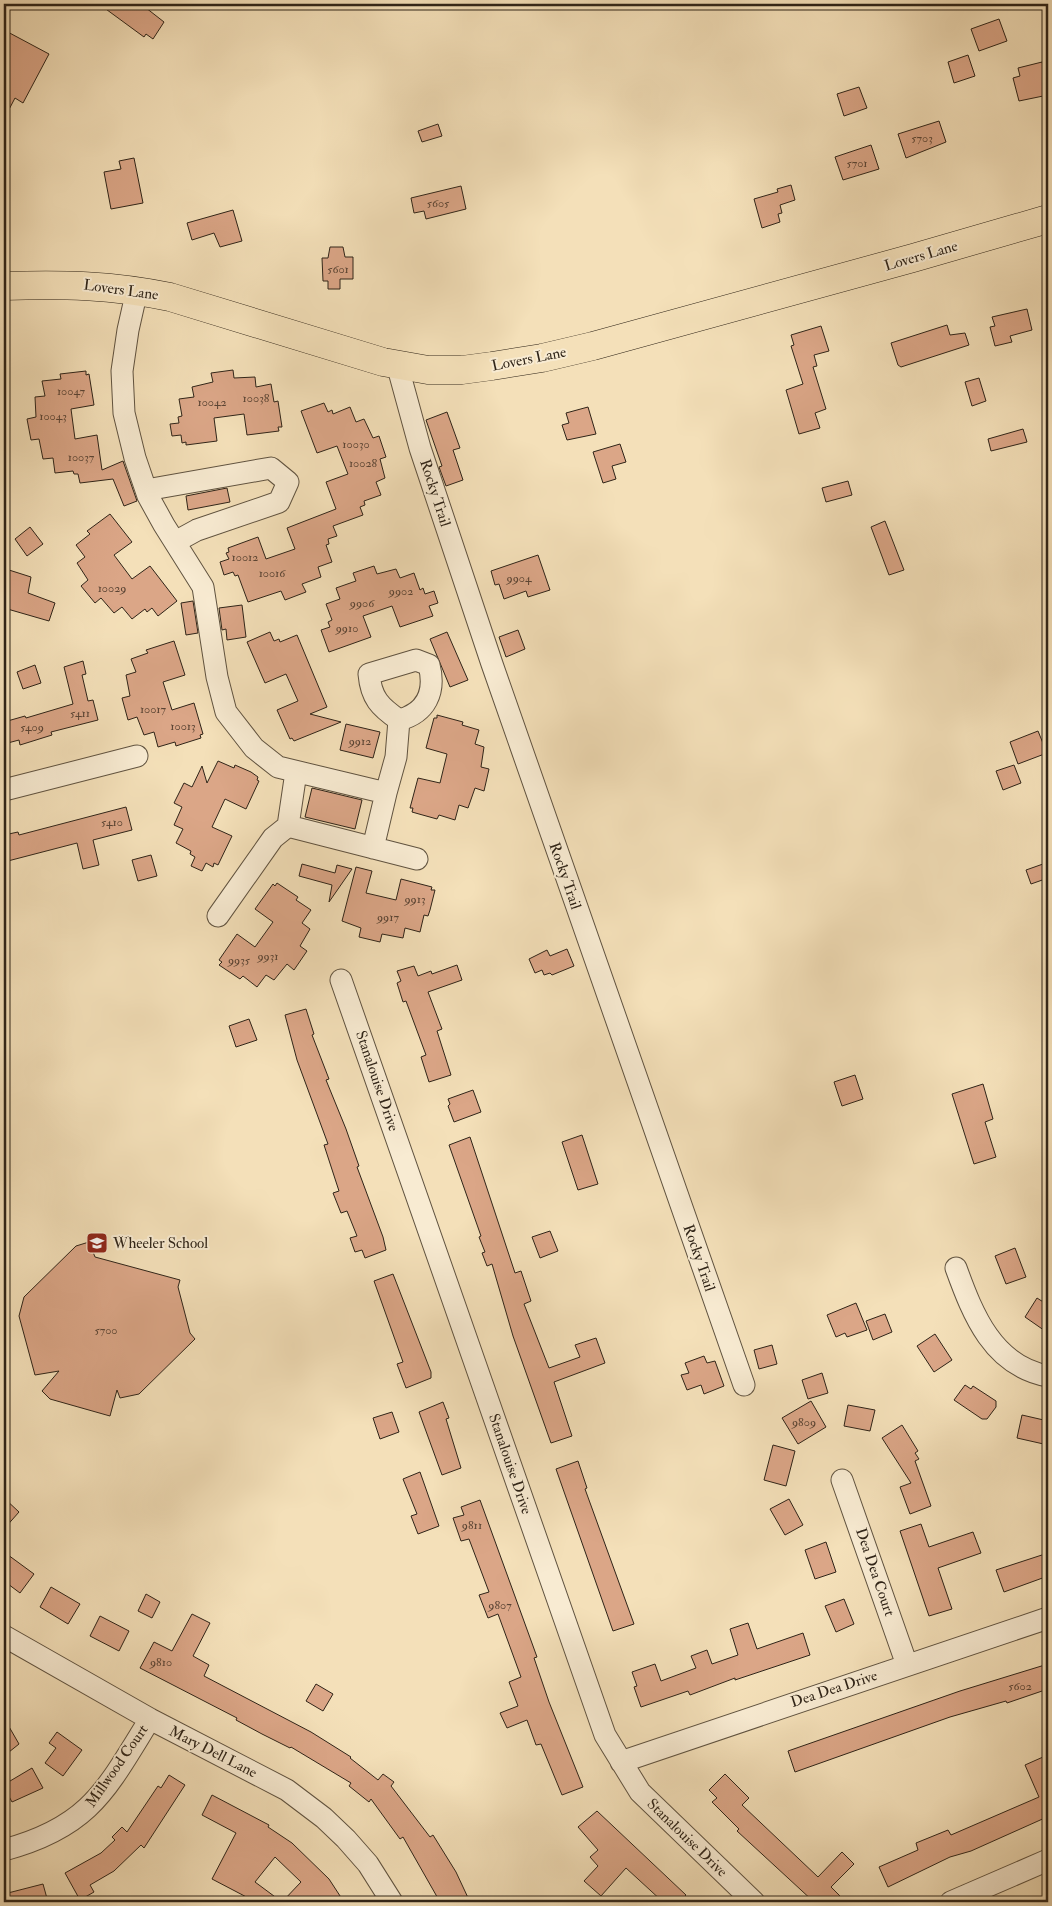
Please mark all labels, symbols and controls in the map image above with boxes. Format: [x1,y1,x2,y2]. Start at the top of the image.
house number: 5703 [911,131,933,146]
house number: 5701 [846,156,868,171]
house number: 5605 [427,196,450,211]
street label: Lovers Lane [882,236,960,276]
house number: 5601 [327,262,349,277]
street label: Lovers Lane [82,275,160,305]
street label: Lovers Lane [490,342,568,376]
house number: 10047 [57,384,86,399]
house number: 10038 [243,391,270,406]
house number: 10042 [197,395,227,410]
house number: 10043 [39,409,67,424]
house number: 10030 [342,437,370,452]
house number: 10037 [68,450,95,465]
house number: 10028 [349,456,377,471]
street label: Rocky Trail [415,457,455,529]
house number: 10012 [232,550,258,565]
house number: 10016 [259,566,286,581]
house number: 9904 [506,571,532,586]
house number: 10029 [98,581,126,596]
house number: 9902 [388,584,413,599]
house number: 9906 [349,596,375,611]
house number: 9910 [335,621,358,636]
house number: 10017 [140,702,167,717]
house number: 5411 [70,706,90,721]
house number: 10013 [170,719,196,734]
house number: 5409 [20,720,44,735]
house number: 9912 [348,734,371,749]
house number: 5410 [101,815,123,830]
street label: Rocky Trail [545,840,585,912]
house number: 9913 [403,892,426,907]
house number: 9917 [376,910,400,925]
house number: 9931 [256,949,279,964]
house number: 9935 [227,953,251,968]
street label: Stanalouise Drive [351,1028,403,1134]
street label: Rocky Trail [679,1222,719,1294]
school or university icon: Wheeler School [85,1231,109,1255]
place label: Wheeler School [112,1234,208,1253]
house number: 5700 [94,1323,118,1338]
street label: Stanalouise Drive [484,1411,536,1517]
house number: 9809 [791,1415,816,1430]
house number: 9811 [461,1518,482,1533]
street label: Dea Dea Court [851,1525,899,1619]
house number: 9807 [487,1598,512,1613]
house number: 9810 [149,1655,172,1670]
street label: Dea Dea Drive [788,1666,880,1712]
house number: 5602 [1008,1679,1032,1694]
street label: Millwood Court [81,1721,153,1811]
street label: Mary Dell Lane [166,1722,260,1782]
street label: Stanalouise Drive [643,1795,731,1881]

